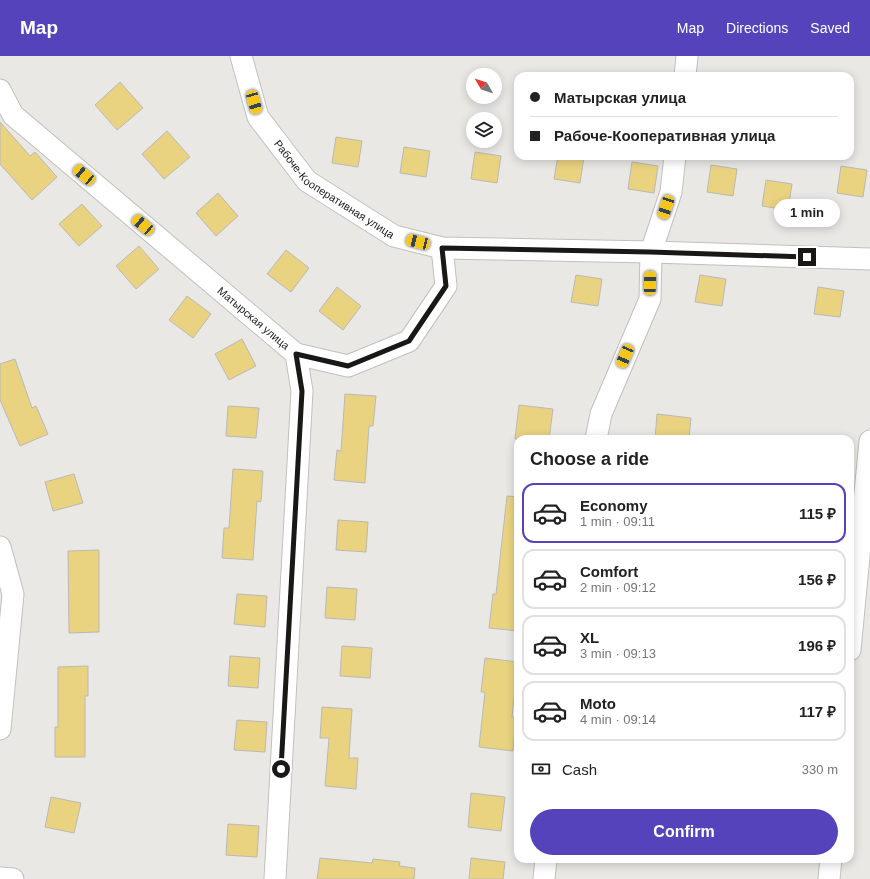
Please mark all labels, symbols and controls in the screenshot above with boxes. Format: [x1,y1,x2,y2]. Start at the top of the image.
text: Map [20,17,58,38]
text: Map [677,20,704,36]
text: Directions [726,20,788,36]
text: Saved [810,20,850,36]
north arrow [466,68,502,104]
map controls [466,68,502,148]
car [245,89,263,115]
text: Матырская улица [554,89,686,106]
button: layers [466,112,502,148]
text: Рабоче-Кооперативная улица [554,127,775,144]
street label: Рабоче-Кооперативная улица [272,138,397,241]
car [71,163,97,187]
car [657,194,675,220]
callout: 1 min [774,199,840,227]
text: 1 min [790,205,824,220]
car [130,213,156,237]
car [405,233,431,251]
route end [798,248,816,266]
car [644,271,656,295]
street label: Матырская улица [215,284,293,352]
car [615,343,635,369]
text: Choose a ride [530,449,649,469]
icon: car [532,495,568,531]
text: Economy [580,497,648,514]
text: 115 ₽ [799,505,836,522]
text: 1 min · 09:11 [580,514,655,529]
icon: car [532,561,568,597]
text: Comfort [580,563,638,580]
text: 156 ₽ [798,571,836,588]
text: 2 min · 09:12 [580,580,656,595]
icon: car [532,627,568,663]
text: XL [580,629,599,646]
text: 196 ₽ [798,637,836,654]
text: 3 min · 09:13 [580,646,656,661]
icon: car [532,693,568,729]
text: Moto [580,695,616,712]
text: 117 ₽ [799,703,836,720]
text: 4 min · 09:14 [580,712,656,727]
icon: cash [530,758,552,780]
route start [272,760,290,778]
text: Cash [562,761,597,778]
text: 330 m [802,762,838,777]
button: Confirm [530,809,838,855]

